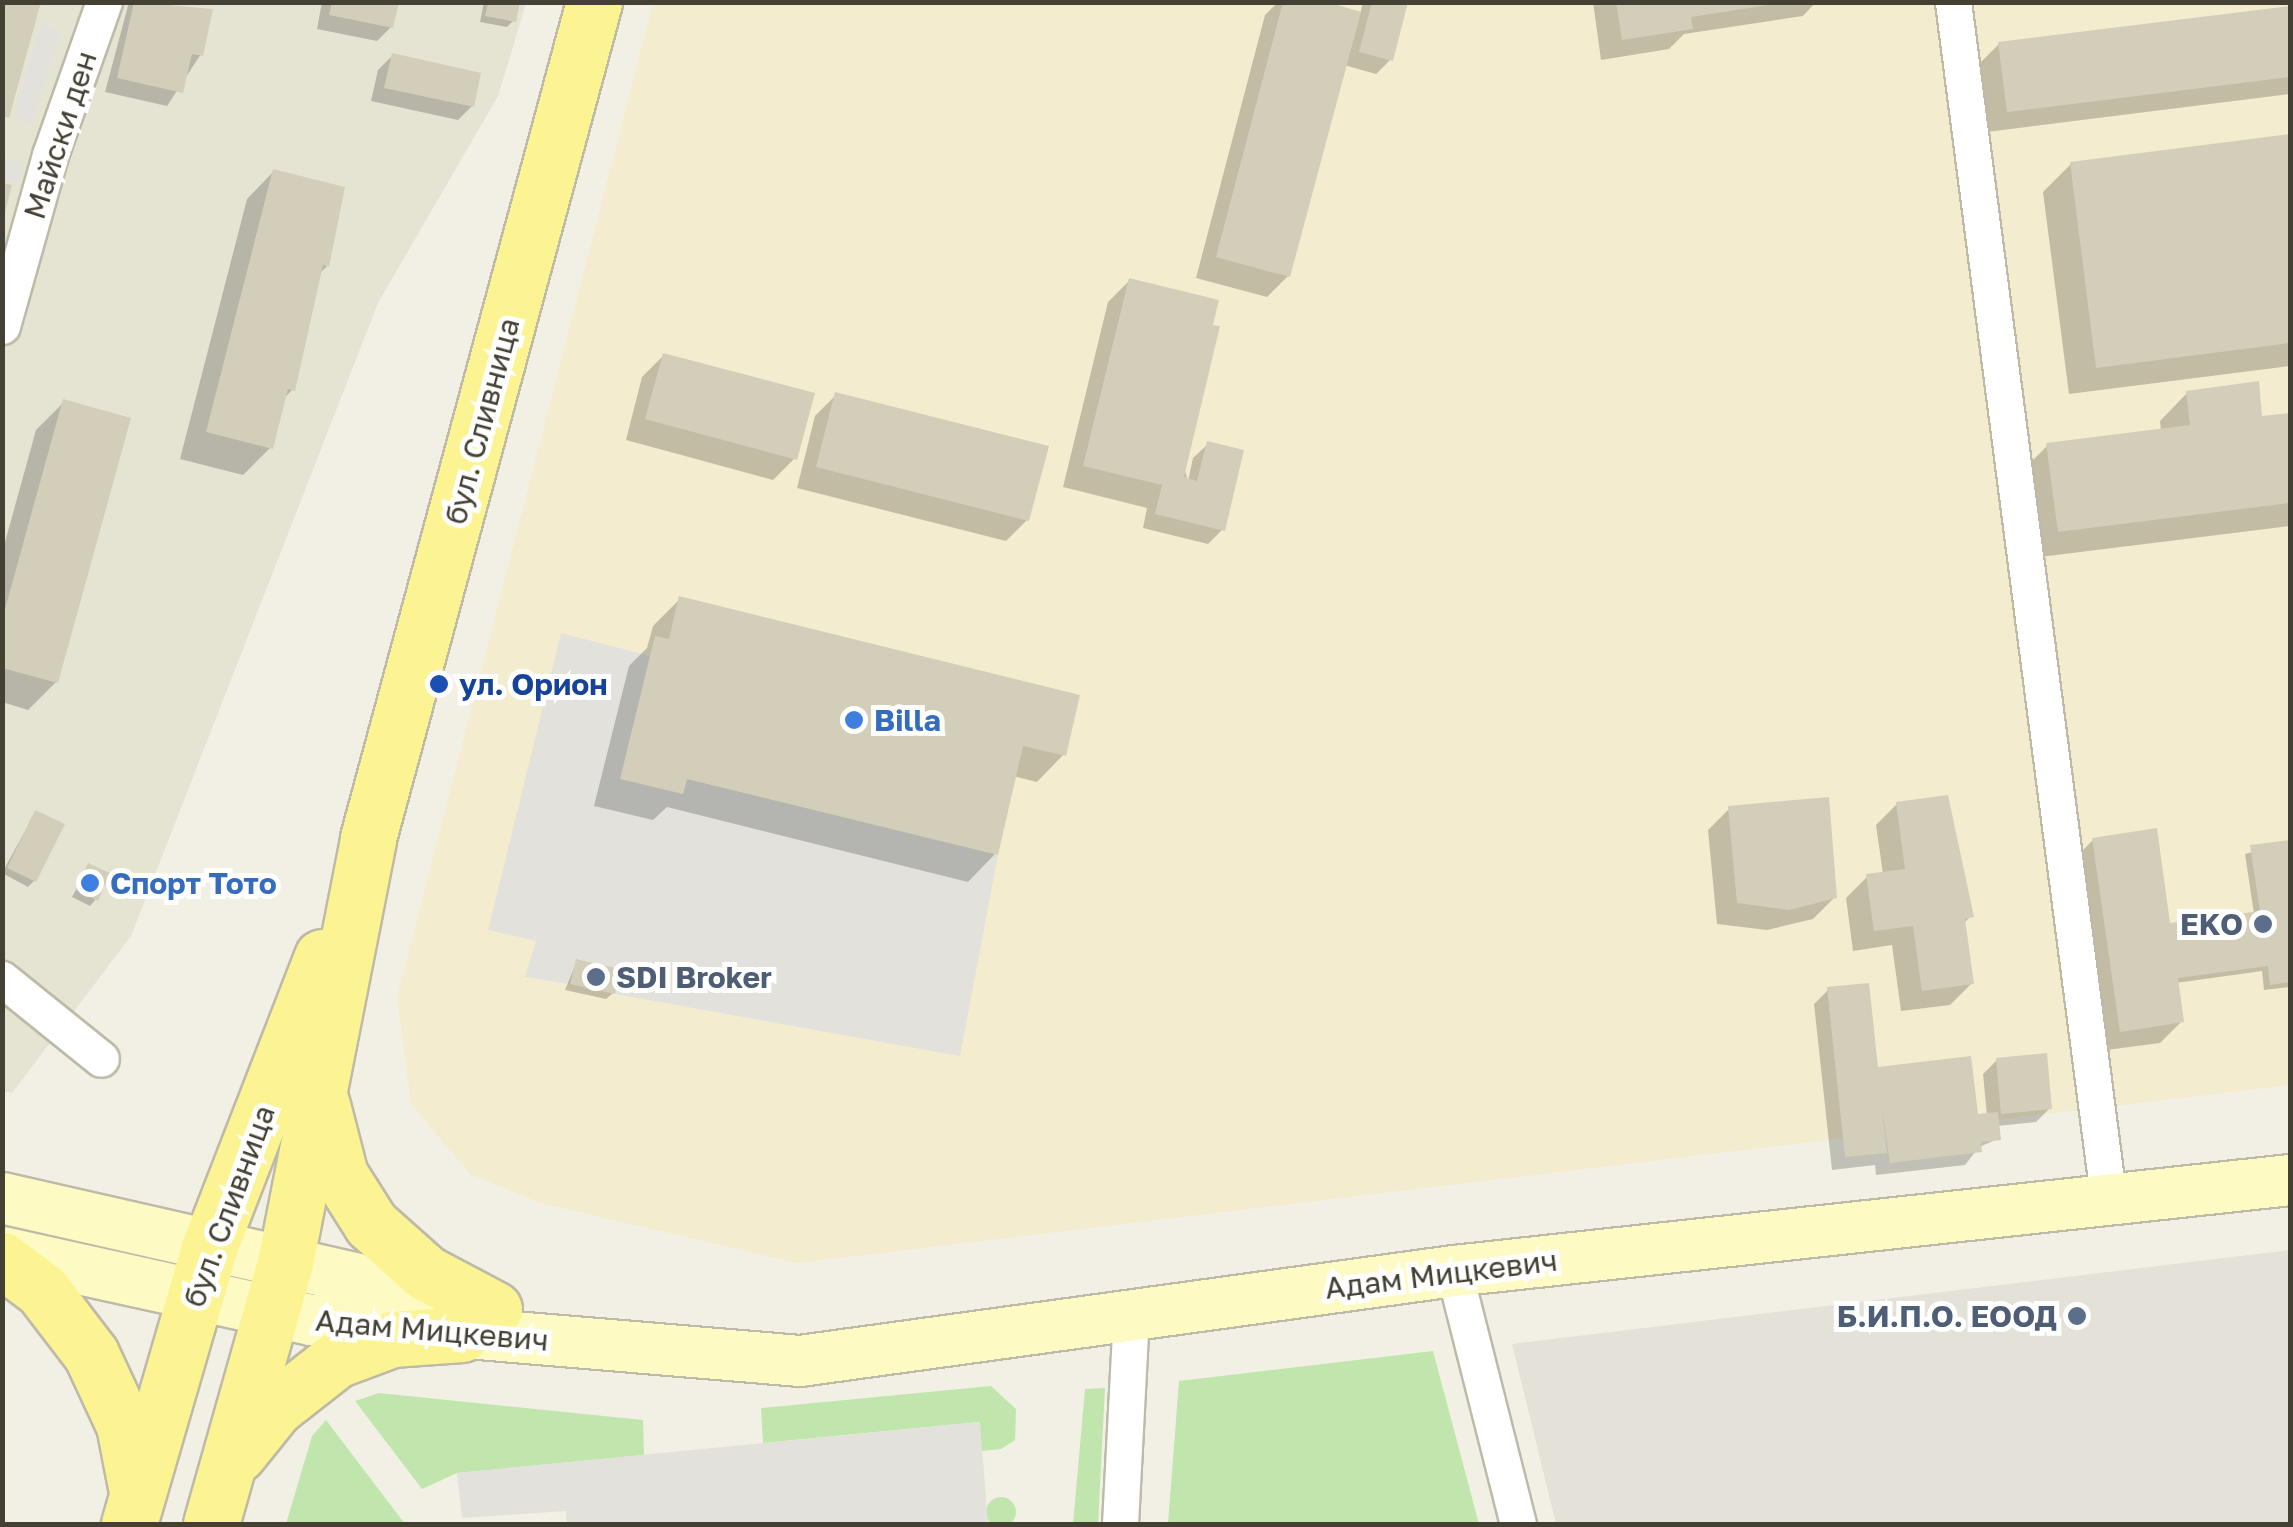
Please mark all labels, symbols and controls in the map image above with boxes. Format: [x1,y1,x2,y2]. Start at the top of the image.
street label: Майски ден [16,47,104,223]
street label: бул. Сливница [437,314,527,528]
place label: ул. Орион [459,666,608,702]
marker: ул. Орион [428,673,450,695]
place label: Billa [874,702,941,738]
marker: Billa [843,709,865,731]
place label: Спорт Тото [110,865,277,901]
marker: Спорт Тото [79,872,101,894]
place label: EKO [2180,906,2243,942]
marker: EKO [2252,913,2274,935]
place label: SDI Broker [616,959,772,995]
marker: SDI Broker [585,966,607,988]
street label: бул. Сливница [176,1100,282,1312]
street label: Адам Мицкевич [1323,1242,1559,1306]
place label: Б.И.П.О. ЕООД [1837,1298,2057,1334]
street label: Адам Мицкевич [314,1302,550,1358]
marker: Б.И.П.О. ЕООД [2066,1305,2088,1327]

